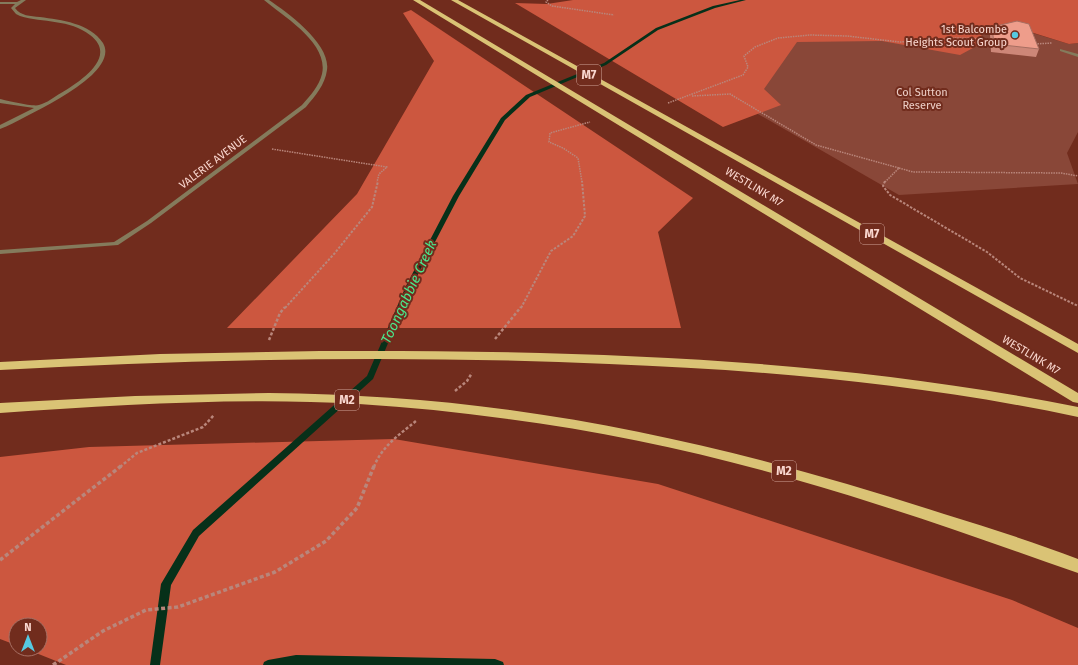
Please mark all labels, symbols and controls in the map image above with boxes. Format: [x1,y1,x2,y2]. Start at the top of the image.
place label: 1st Balcombe Heights Scout Group [905,23,1007,49]
marker: 1st Balcombe Heights Scout Group [1010,30,1020,40]
road number: M7 [577,65,601,85]
park label: Col Sutton Reserve [896,86,948,112]
street label: VALERIE AVENUE [177,132,249,192]
street label: WESTLINK M7 [723,165,785,209]
road number: M7 [860,224,884,244]
water label: Toongabbie Creek [378,237,441,346]
street label: WESTLINK M7 [1000,333,1062,377]
road number: M2 [335,390,359,410]
road number: M2 [772,461,796,481]
north arrow [8,617,48,657]
text: N [24,621,32,634]

